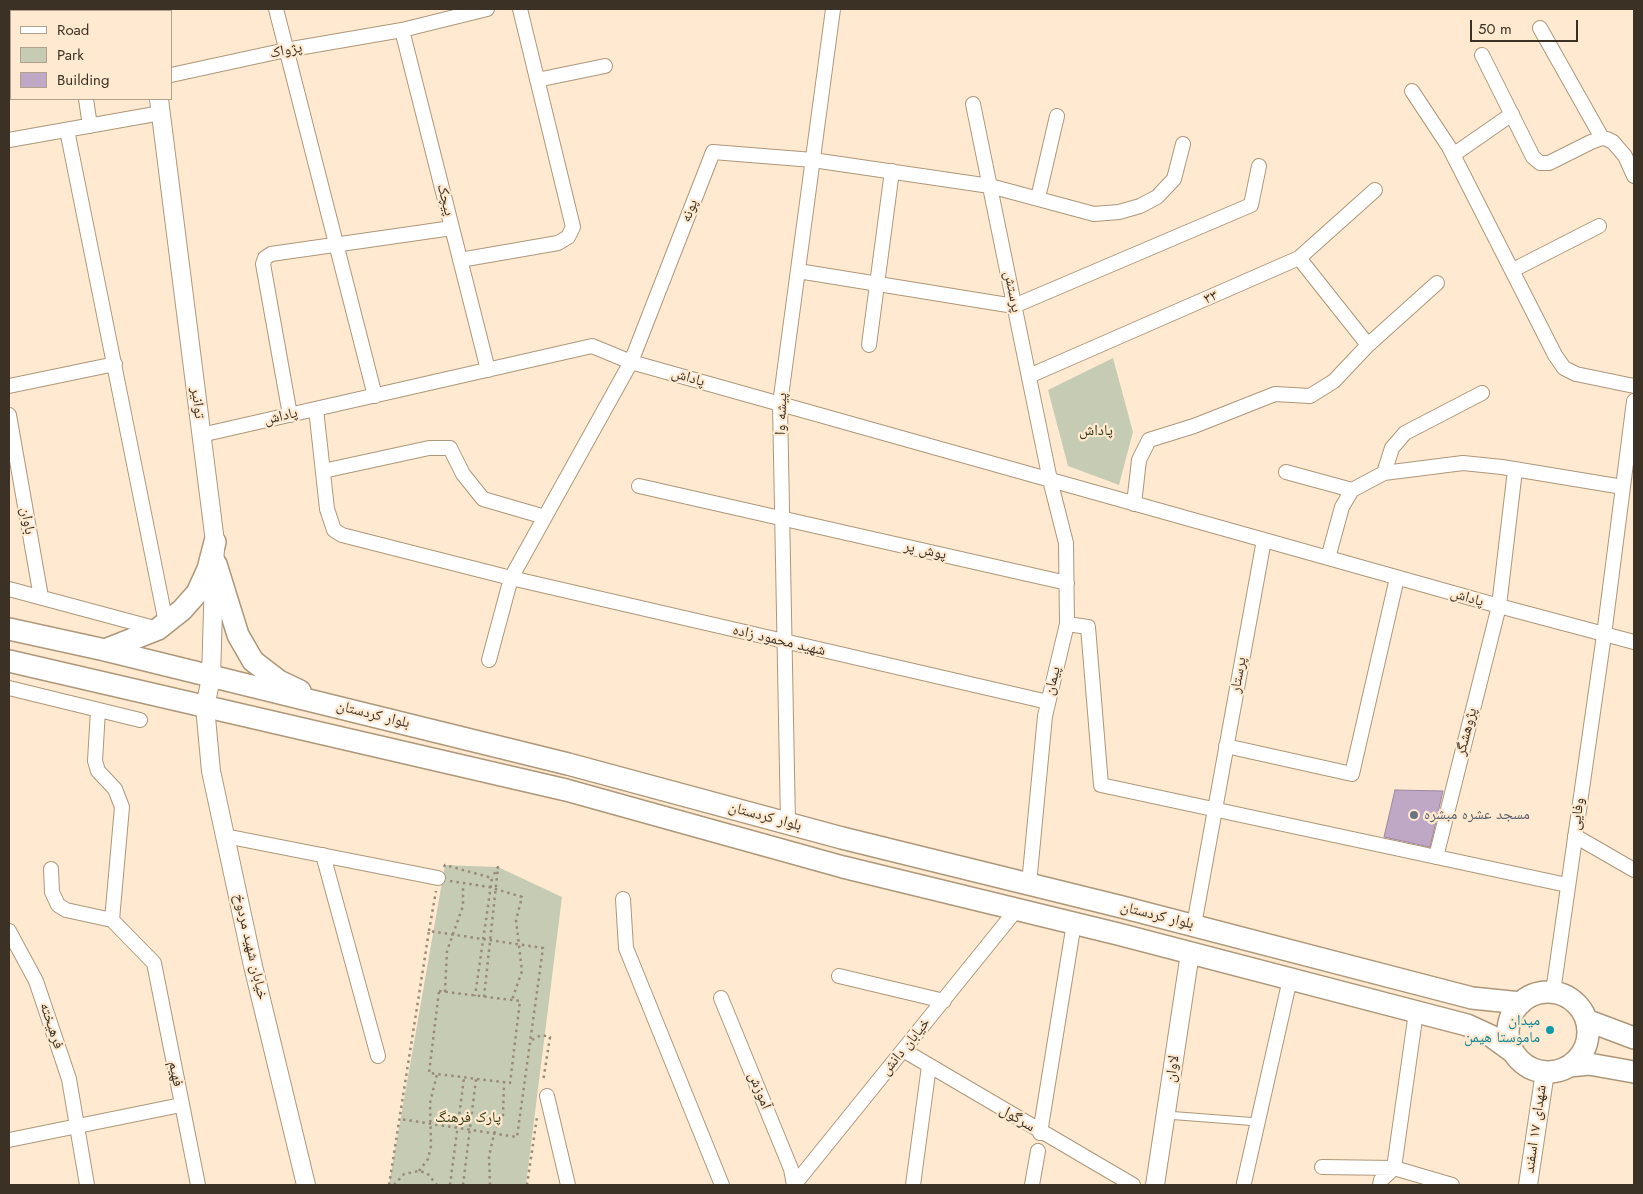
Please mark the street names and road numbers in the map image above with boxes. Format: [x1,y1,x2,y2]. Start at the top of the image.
street label: پژواک [268,39,304,63]
street label: پیچک [432,182,458,218]
street label: پونه [677,197,703,225]
street label: پرستش [999,270,1025,314]
street label: ۳۳ [1201,287,1221,309]
street label: پاداش [669,365,707,391]
street label: توانیر [186,386,208,420]
street label: پیشه وا [772,393,792,435]
street label: پاداش [262,404,300,430]
street label: باوان [16,506,38,536]
street label: پوش پر [902,538,948,564]
street label: پاداش [1448,585,1486,611]
street label: شهید محمود زاده [731,622,827,660]
street label: پرستار [1227,656,1251,694]
street label: پیمان [1041,665,1065,697]
street label: بلوار کردستان [334,697,412,733]
street label: پژوهشگر [1452,706,1482,758]
street label: وفایی [1567,797,1589,831]
street label: بلوار کردستان [726,799,804,835]
street label: خیابان شهید مردوخ [229,892,271,1002]
street label: بلوار کردستان [1118,898,1196,934]
street label: فرهیخته [35,1001,67,1051]
street label: خیابان دانش [877,1014,935,1080]
street label: لاوان [1162,1054,1184,1084]
street label: فهیم [164,1060,186,1088]
street label: آموزش [743,1070,775,1112]
street label: شهدای ۱۷ اسفند [1521,1084,1551,1174]
street label: سرگول [996,1101,1038,1137]

